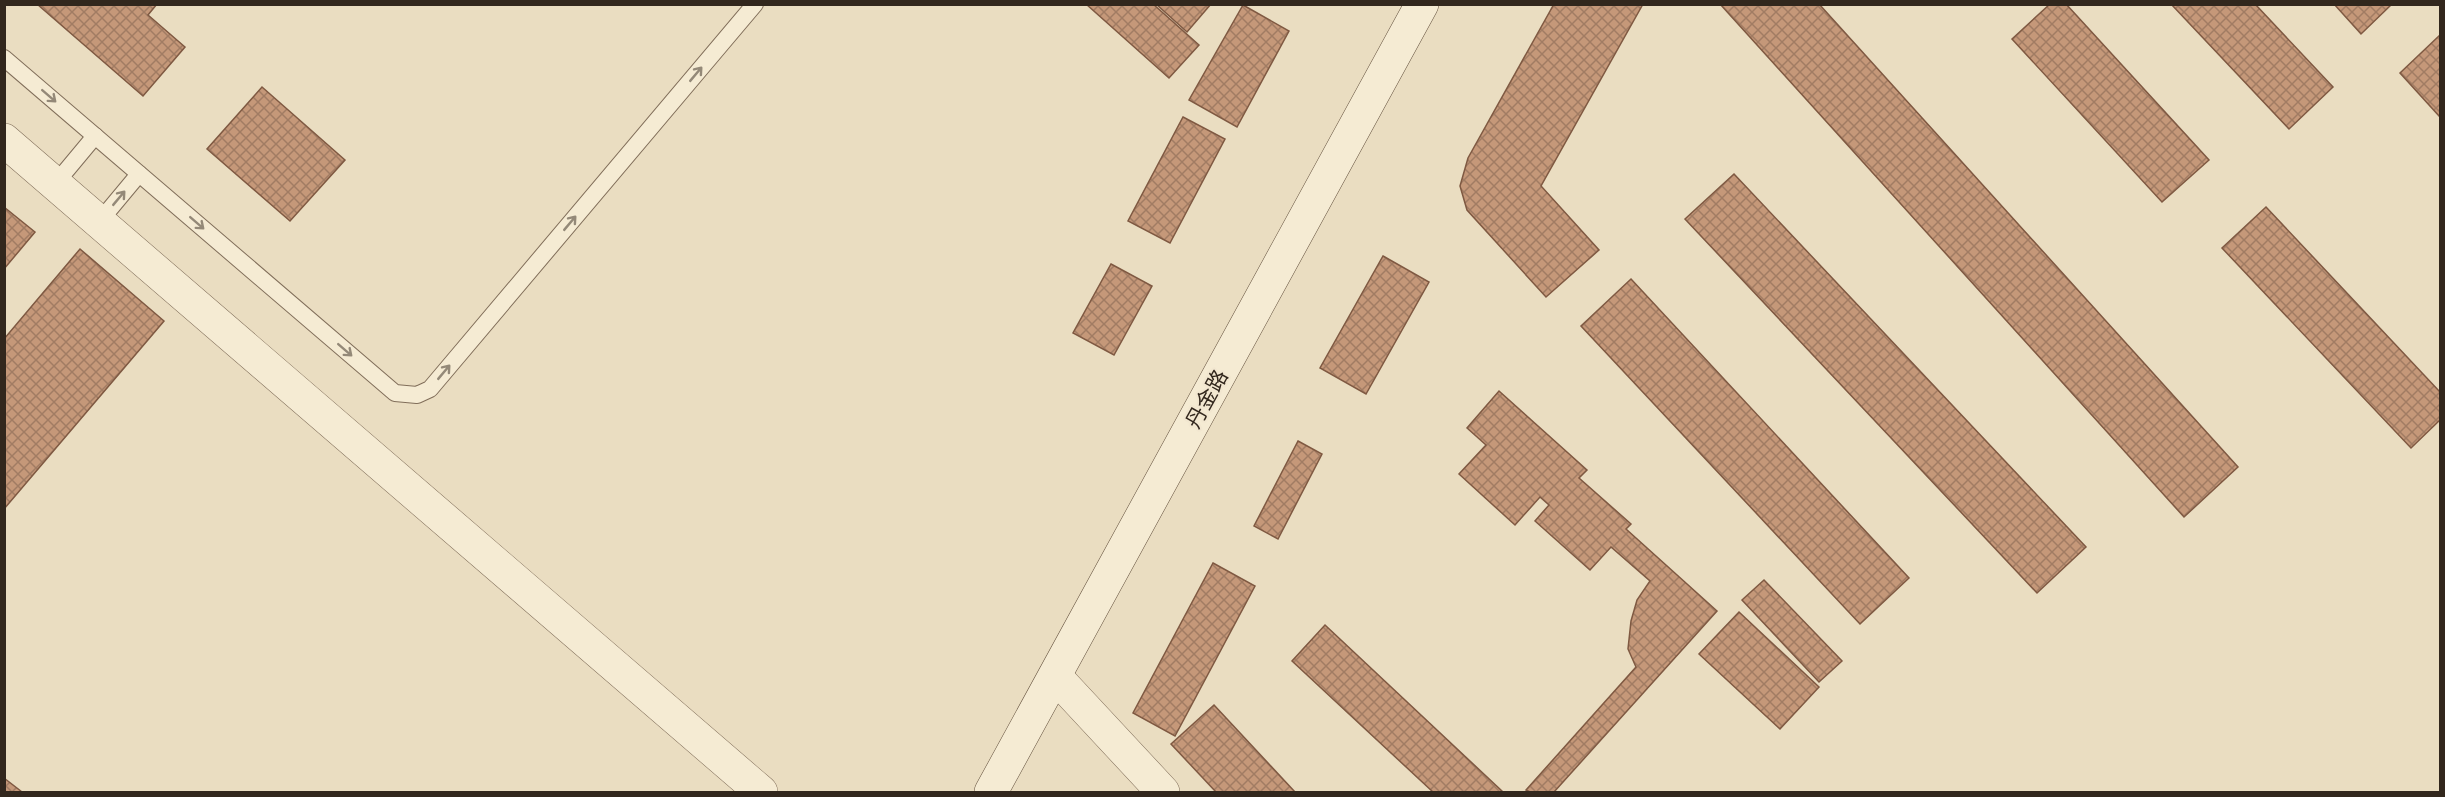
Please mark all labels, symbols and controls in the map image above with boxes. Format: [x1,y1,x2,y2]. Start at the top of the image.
one-way arrow [689,67,703,82]
one-way arrow [41,89,56,103]
one-way arrow [112,191,126,206]
one-way arrow [189,216,204,230]
one-way arrow [563,216,577,231]
one-way arrow [337,344,353,357]
one-way arrow [437,365,451,380]
street label: 丹金路 [1181,366,1233,432]

